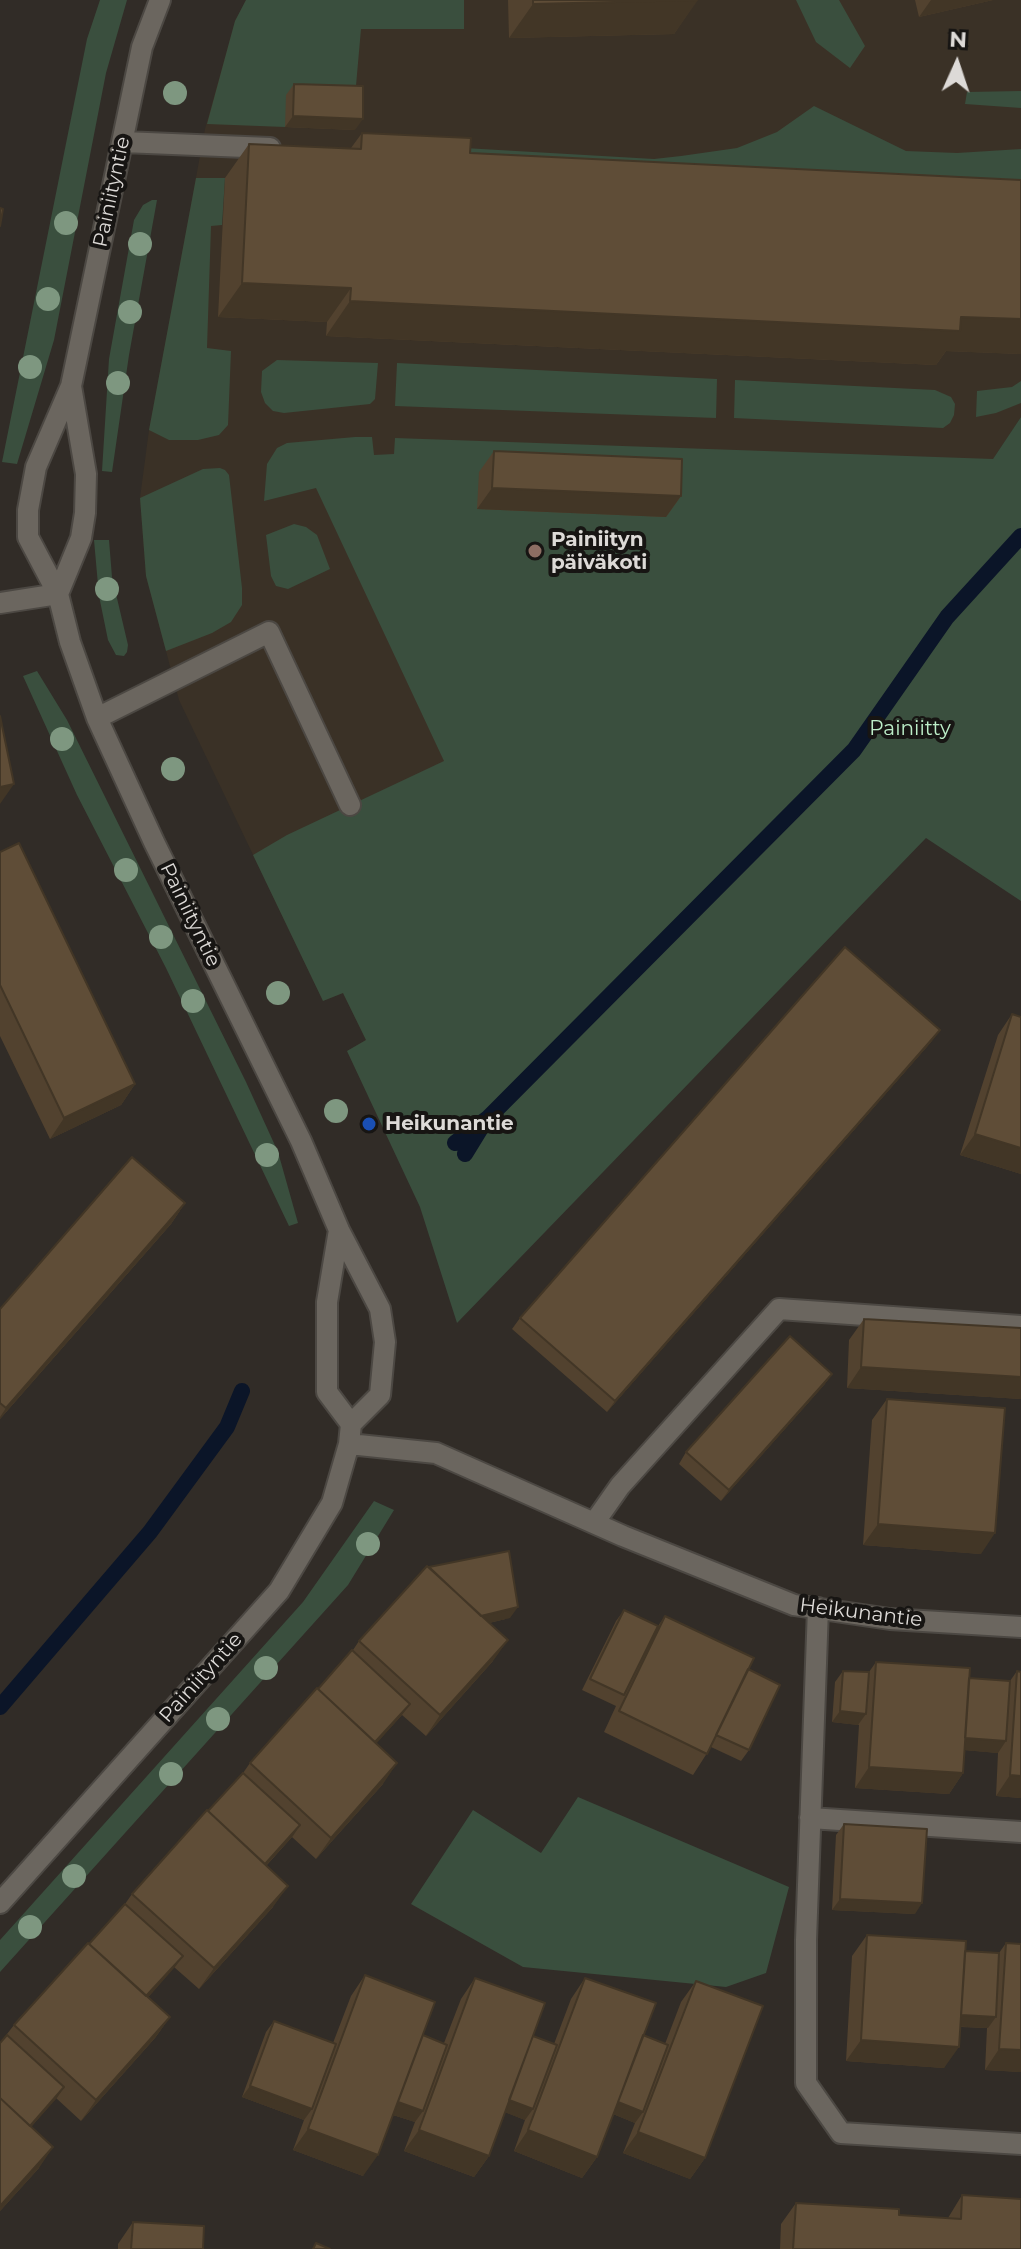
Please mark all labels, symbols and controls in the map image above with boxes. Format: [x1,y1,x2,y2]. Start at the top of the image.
north arrow [917,24,997,104]
text: N [949,26,968,53]
street label: Painiityntie [89,134,135,250]
place label: Painiityn päiväkoti [551,528,647,575]
marker: Painiityn päiväkoti [526,542,544,560]
park label: Painiitty [869,717,951,741]
street label: Painiityntie [155,859,225,971]
place label: Heikunantie [385,1112,514,1136]
marker: Heikunantie [360,1115,378,1133]
street label: Heikunantie [798,1594,924,1632]
street label: Painiityntie [154,1628,248,1728]

